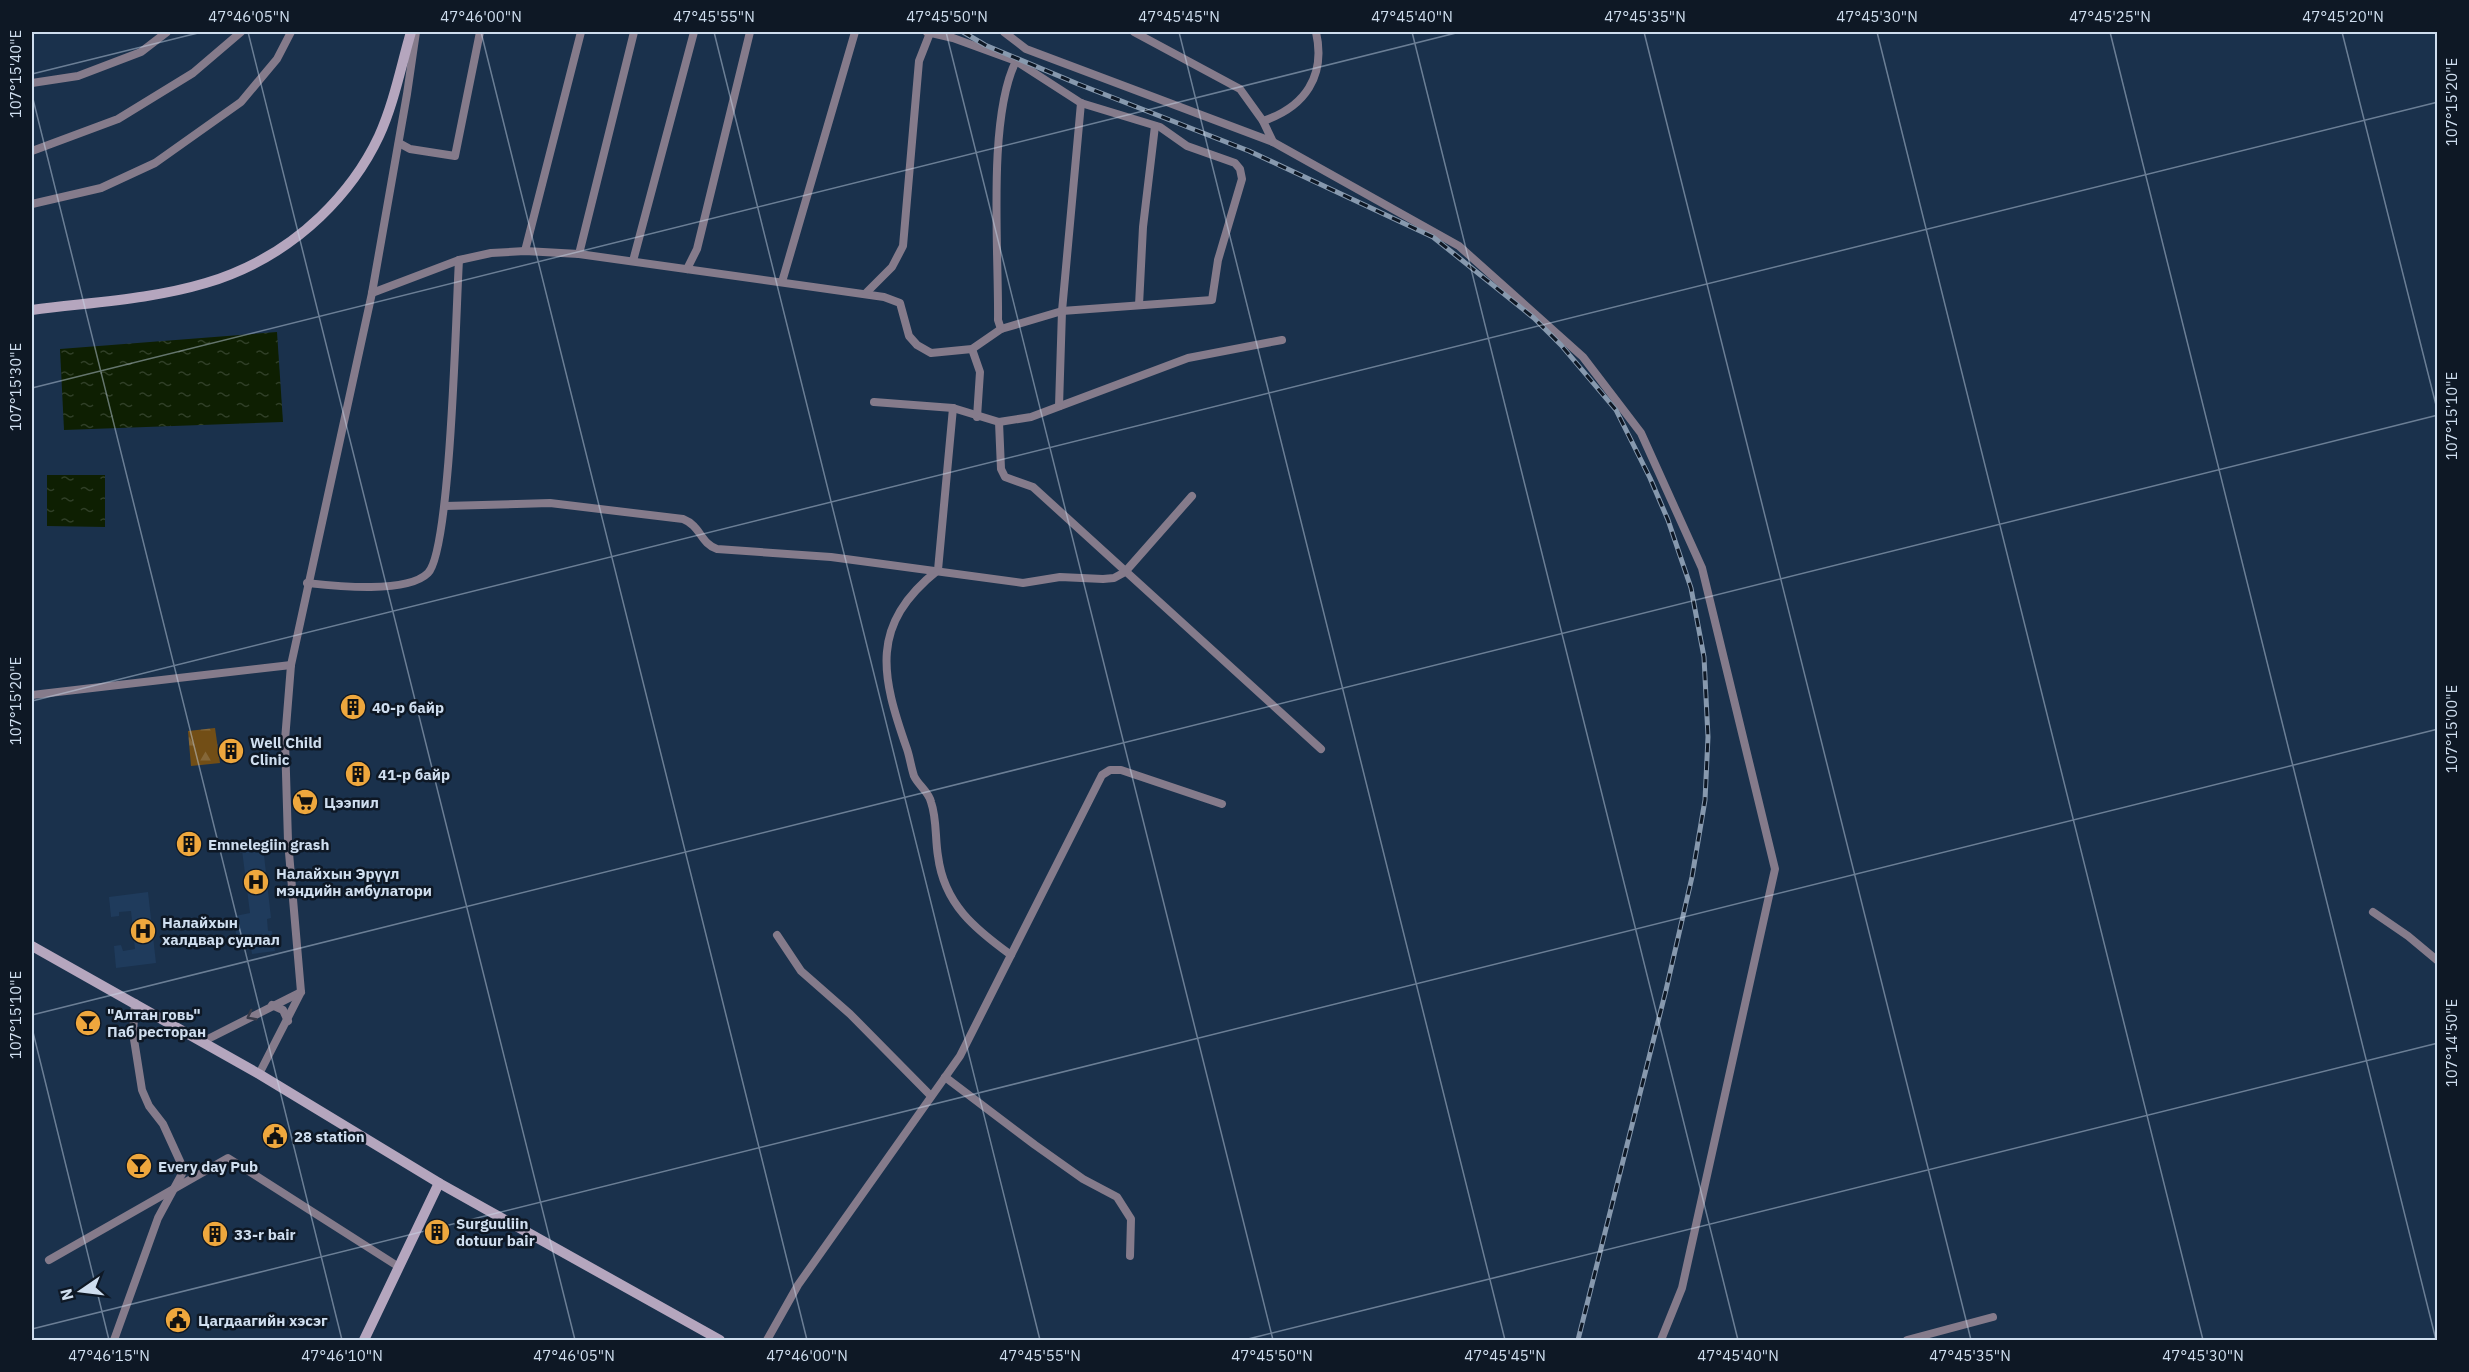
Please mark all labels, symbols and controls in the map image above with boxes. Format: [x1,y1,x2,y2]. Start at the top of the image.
text: 47°46'05"N [208,7,290,26]
text: 47°46'00"N [440,7,522,26]
text: 47°45'55"N [673,7,755,26]
text: 47°45'50"N [906,7,988,26]
text: 47°45'45"N [1138,7,1220,26]
text: 47°45'40"N [1371,7,1453,26]
text: 47°45'35"N [1604,7,1686,26]
text: 47°45'30"N [1836,7,1918,26]
text: 47°45'25"N [2069,7,2151,26]
text: 47°45'20"N [2302,7,2384,26]
text: 107°15'40"E [6,30,25,118]
text: 107°15'20"E [2442,58,2461,146]
text: 107°15'30"E [6,343,25,431]
text: 107°15'10"E [2442,372,2461,460]
text: 107°15'20"E [6,657,25,745]
text: 107°15'00"E [2442,685,2461,773]
building icon: 40-р байр [338,692,368,722]
place label: 40-р байр [372,698,444,717]
place label: Well Child Clinic [250,733,322,769]
building icon: Well Child Clinic [216,736,246,766]
building icon: 41-р байр [343,759,373,789]
place label: 41-р байр [378,765,450,784]
supermarket icon: Цээпил [290,787,320,817]
place label: Цээпил [324,793,379,812]
building icon: Emnelegiin grash [174,829,204,859]
place label: Emnelegiin grash [208,835,329,854]
place label: Налайхын Эрүүл мэндийн амбулатори [276,864,432,900]
hospital icon: Налайхын Эрүүл мэндийн амбулатори [241,867,271,897]
place label: Налайхын халдвар судлал [162,913,280,949]
hospital icon: Налайхын халдвар судлал [128,916,158,946]
text: 107°15'10"E [6,971,25,1059]
text: 107°14'50"E [2442,999,2461,1087]
place label: "Алтан говь" Паб ресторан [107,1005,206,1041]
bar icon: "Алтан говь" Паб ресторан [73,1008,103,1038]
one-way arrow [247,1009,257,1020]
public building icon: 28 station [260,1121,290,1151]
place label: 28 station [294,1127,365,1146]
bar icon: Every day Pub [124,1151,154,1181]
place label: Every day Pub [158,1157,258,1176]
place label: Surguuliin dotuur bair [456,1214,535,1250]
building icon: Surguuliin dotuur bair [422,1217,452,1247]
building icon: 33-r bair [200,1219,230,1249]
place label: 33-r bair [234,1225,296,1244]
north arrow [51,1261,111,1321]
text: N [55,1287,78,1303]
public building icon: Цагдаагийн хэсэг [163,1305,193,1335]
place label: Цагдаагийн хэсэг [198,1311,328,1330]
text: 47°46'15"N [68,1346,150,1365]
text: 47°46'10"N [301,1346,383,1365]
text: 47°46'05"N [533,1346,615,1365]
text: 47°46'00"N [766,1346,848,1365]
text: 47°45'55"N [999,1346,1081,1365]
text: 47°45'50"N [1231,1346,1313,1365]
text: 47°45'45"N [1464,1346,1546,1365]
text: 47°45'40"N [1697,1346,1779,1365]
text: 47°45'35"N [1929,1346,2011,1365]
text: 47°45'30"N [2162,1346,2244,1365]

